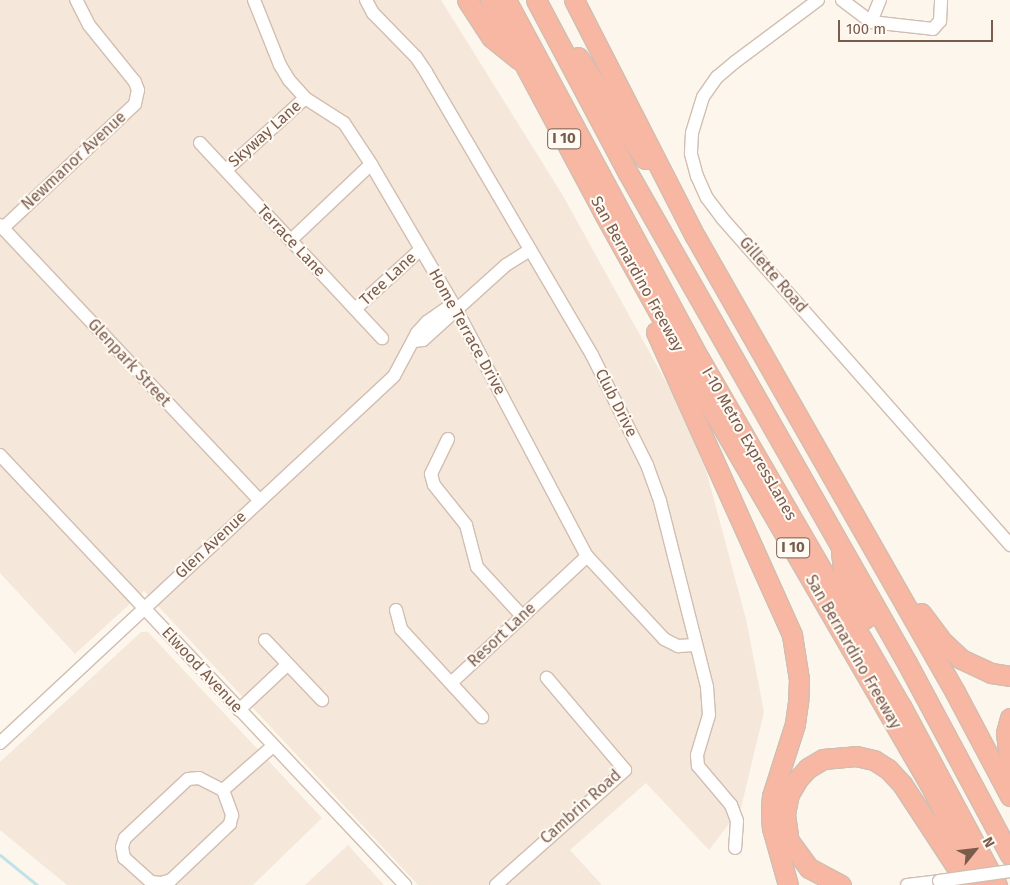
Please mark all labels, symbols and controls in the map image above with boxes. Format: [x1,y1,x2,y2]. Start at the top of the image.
scale bar [840,10,995,42]
text: 100 m [846,20,886,38]
street label: Skyway Lane [225,96,305,172]
street label: Newmanor Avenue [18,108,130,214]
road number: I 10 [546,126,582,152]
street label: San Bernardino Freeway [586,193,688,355]
street label: Terrace Lane [253,201,329,281]
street label: Gillette Road [735,233,811,317]
street label: Tree Lane [356,248,420,310]
street label: Home Terrace Drive [424,266,510,398]
street label: Glenpark Street [83,315,175,411]
street label: I-10 Metro ExpressLanes [697,364,801,524]
street label: Club Drive [591,366,641,440]
street label: Glen Avenue [171,507,251,583]
road number: I 10 [776,536,810,560]
street label: San Bernardino Freeway [801,572,905,732]
street label: Resort Lane [464,599,540,671]
street label: Elwood Avenue [157,623,247,717]
street label: Cambrin Road [537,766,625,848]
north arrow [950,825,1000,875]
text: N [979,834,998,851]

